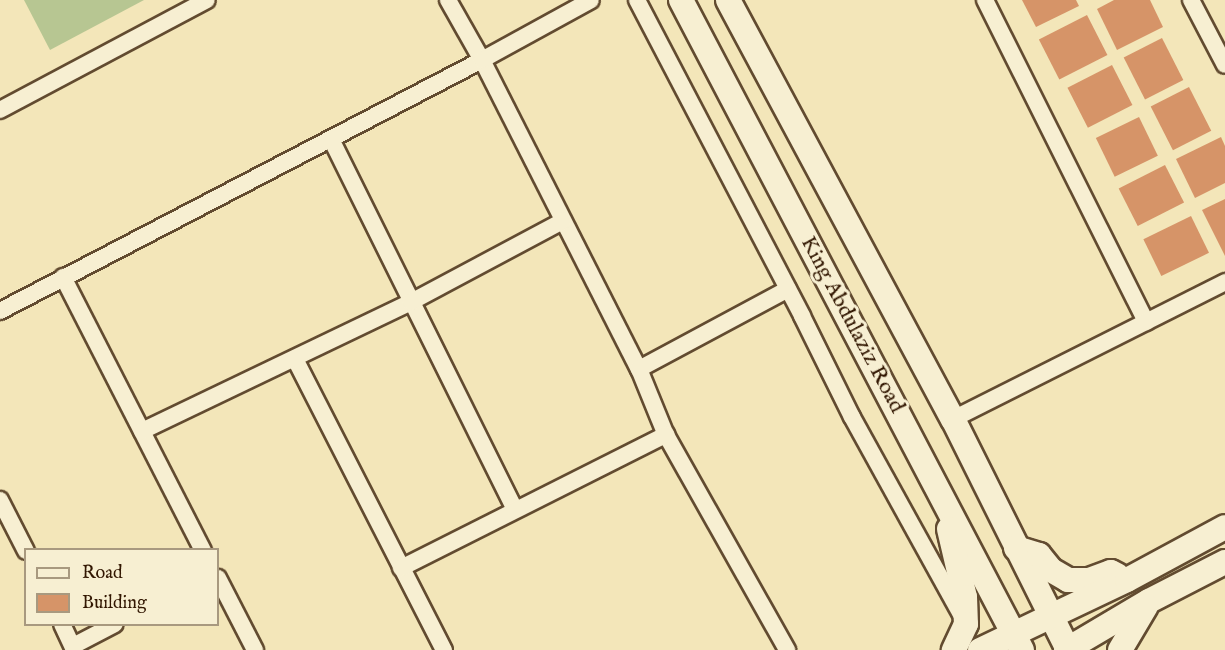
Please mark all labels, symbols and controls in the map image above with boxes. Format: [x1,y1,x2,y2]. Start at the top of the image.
street label: King Abdulaziz Road [794,232,910,418]
legend [24,548,219,626]
text: Road [82,562,123,585]
text: Building [82,592,147,615]

